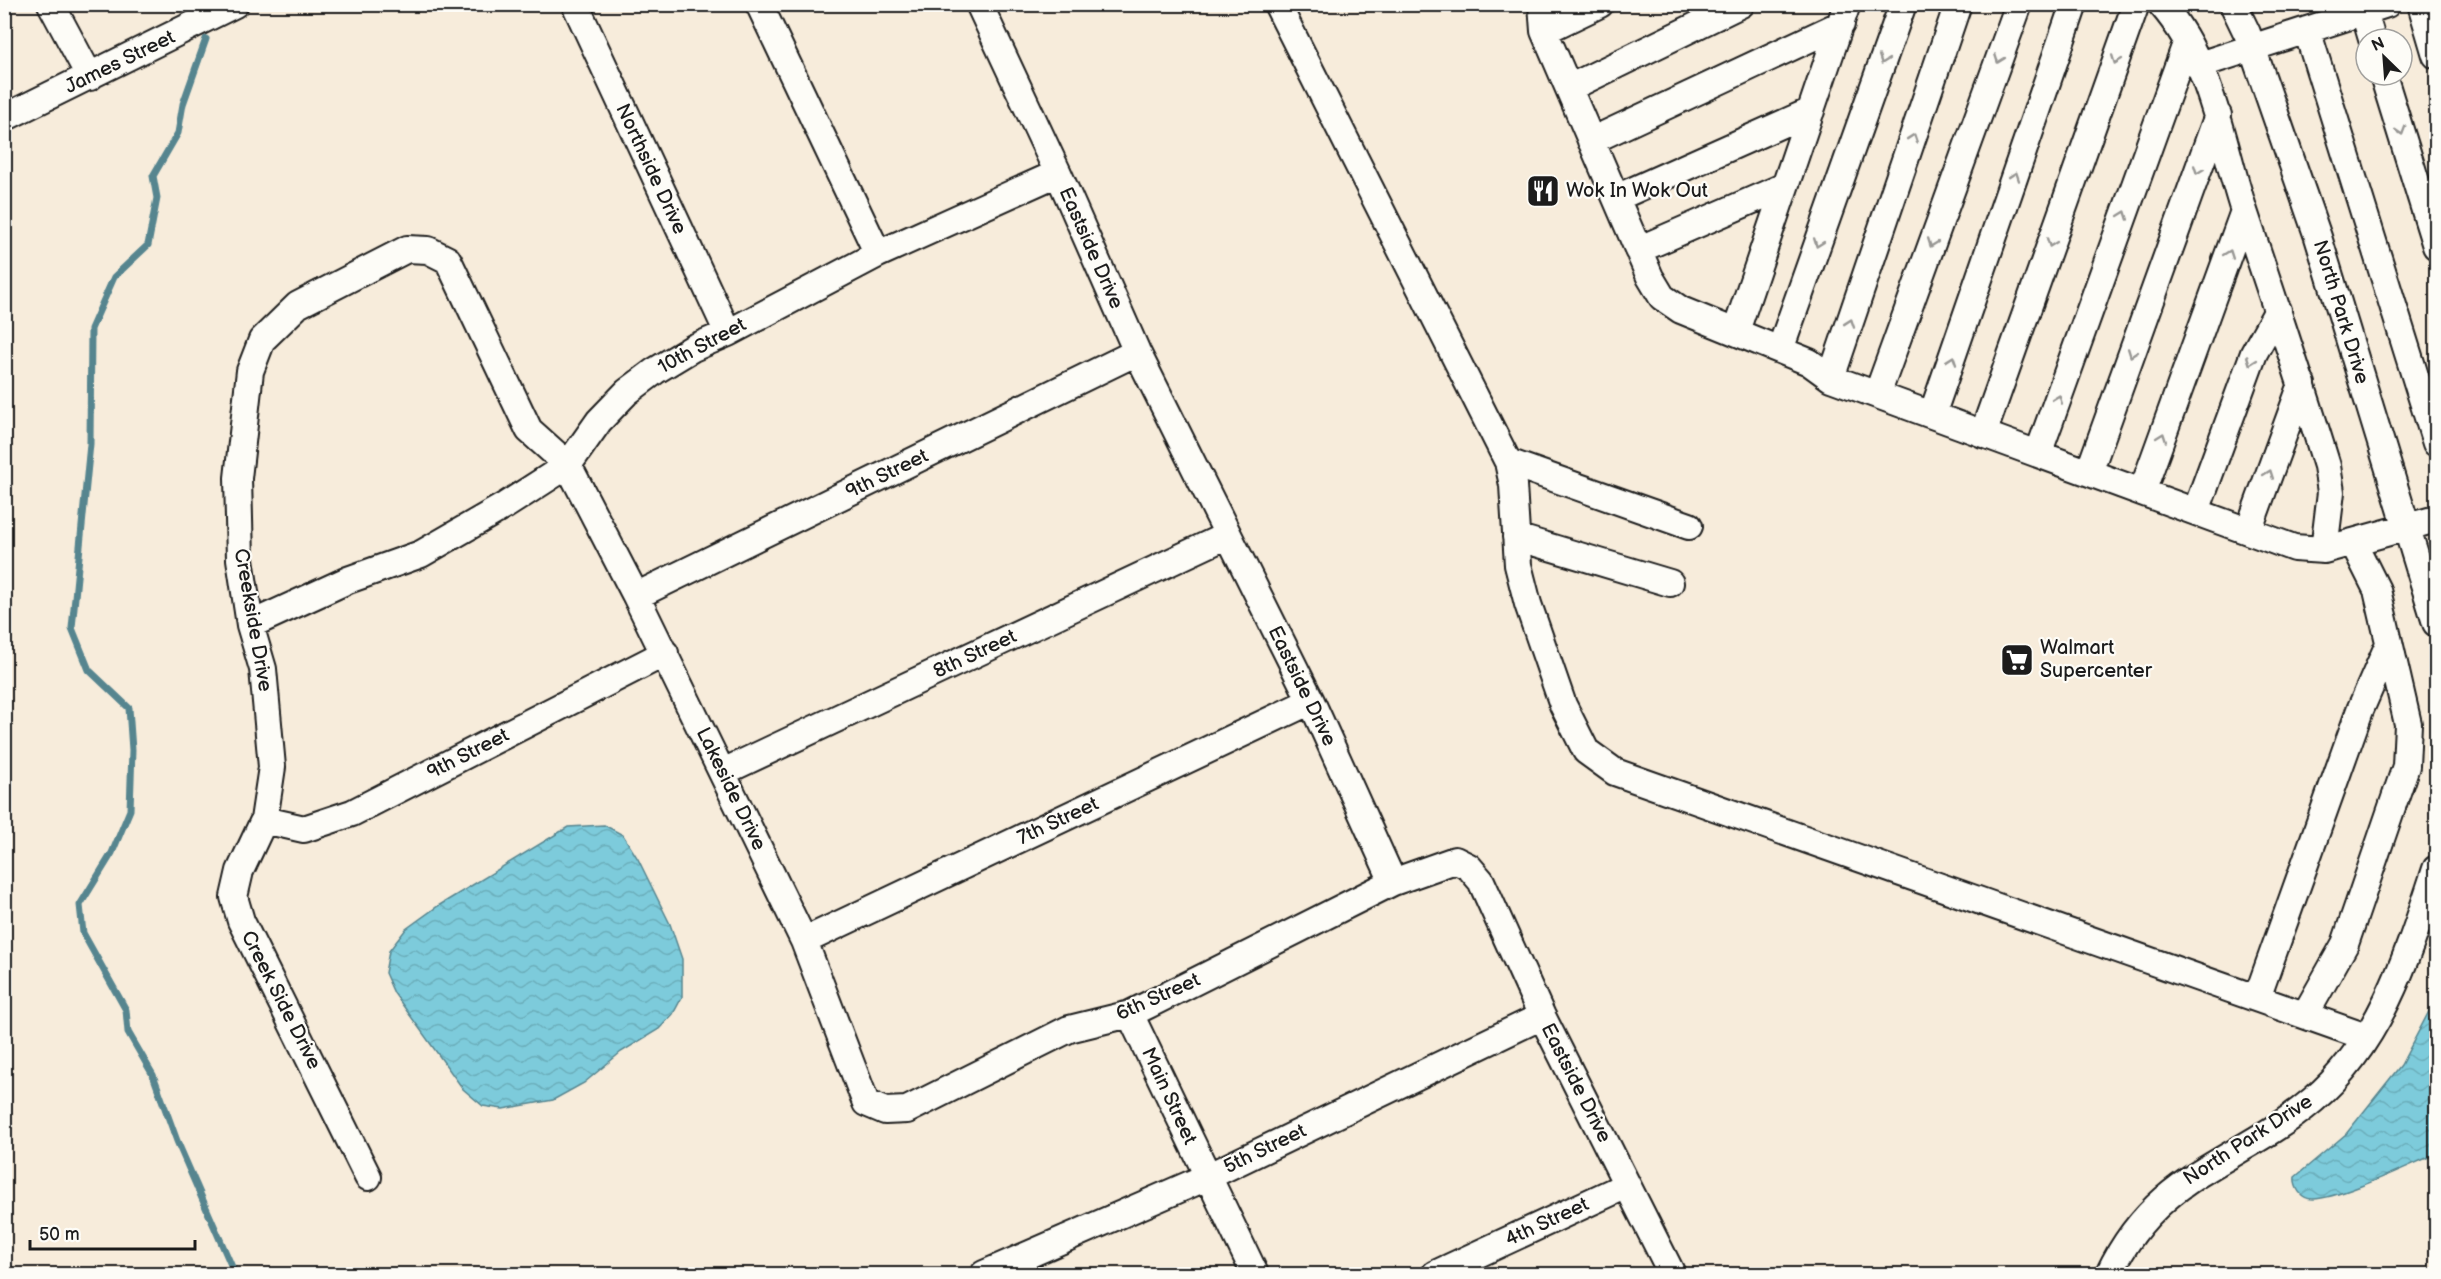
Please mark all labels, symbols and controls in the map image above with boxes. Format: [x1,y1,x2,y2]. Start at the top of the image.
street label: James Street [61,25,179,99]
north arrow [2354,27,2414,87]
text: N [2369,34,2388,56]
one-way arrow [1878,54,1891,64]
one-way arrow [1994,54,2007,64]
one-way arrow [2111,54,2124,64]
street label: Northside Drive [610,100,692,238]
one-way arrow [2394,125,2406,136]
one-way arrow [1905,133,1918,144]
one-way arrow [2193,164,2206,175]
one-way arrow [2008,171,2021,181]
restaurant icon: Wok In Wok Out [1525,173,1561,209]
place label: Wok In Wok Out [1566,179,1708,203]
street label: Eastside Drive [1053,183,1129,313]
one-way arrow [2117,211,2130,221]
one-way arrow [1812,237,1825,248]
one-way arrow [1927,237,1940,248]
one-way arrow [2045,237,2058,248]
street label: North Park Drive [2308,237,2374,387]
one-way arrow [2221,249,2234,260]
street label: 10th Street [654,313,750,379]
one-way arrow [1842,318,1855,329]
one-way arrow [2126,347,2139,358]
one-way arrow [1944,355,1957,366]
one-way arrow [2245,356,2258,366]
one-way arrow [2051,394,2064,405]
one-way arrow [2155,432,2168,443]
street label: 9th Street [842,444,932,504]
one-way arrow [2262,470,2274,481]
street label: Creekside Drive [229,547,277,694]
street label: Eastside Drive [1263,622,1341,750]
street label: 8th Street [930,624,1020,684]
place label: Walmart Supercenter [2040,636,2153,683]
supermarket icon: Walmart Supercenter [1999,642,2035,678]
street label: 9th Street [423,723,513,785]
street label: Lakeside Drive [691,724,771,855]
street label: 7th Street [1014,792,1102,850]
street label: Creek Side Drive [236,927,326,1073]
street label: 6th Street [1112,968,1204,1026]
street label: Eastside Drive [1536,1019,1616,1147]
street label: Main Street [1136,1044,1202,1148]
street label: North Park Drive [2179,1089,2317,1191]
street label: 5th Street [1220,1119,1310,1179]
street label: 4th Street [1501,1192,1593,1252]
scale bar [30,1213,195,1251]
text: 50 m [39,1224,80,1245]

